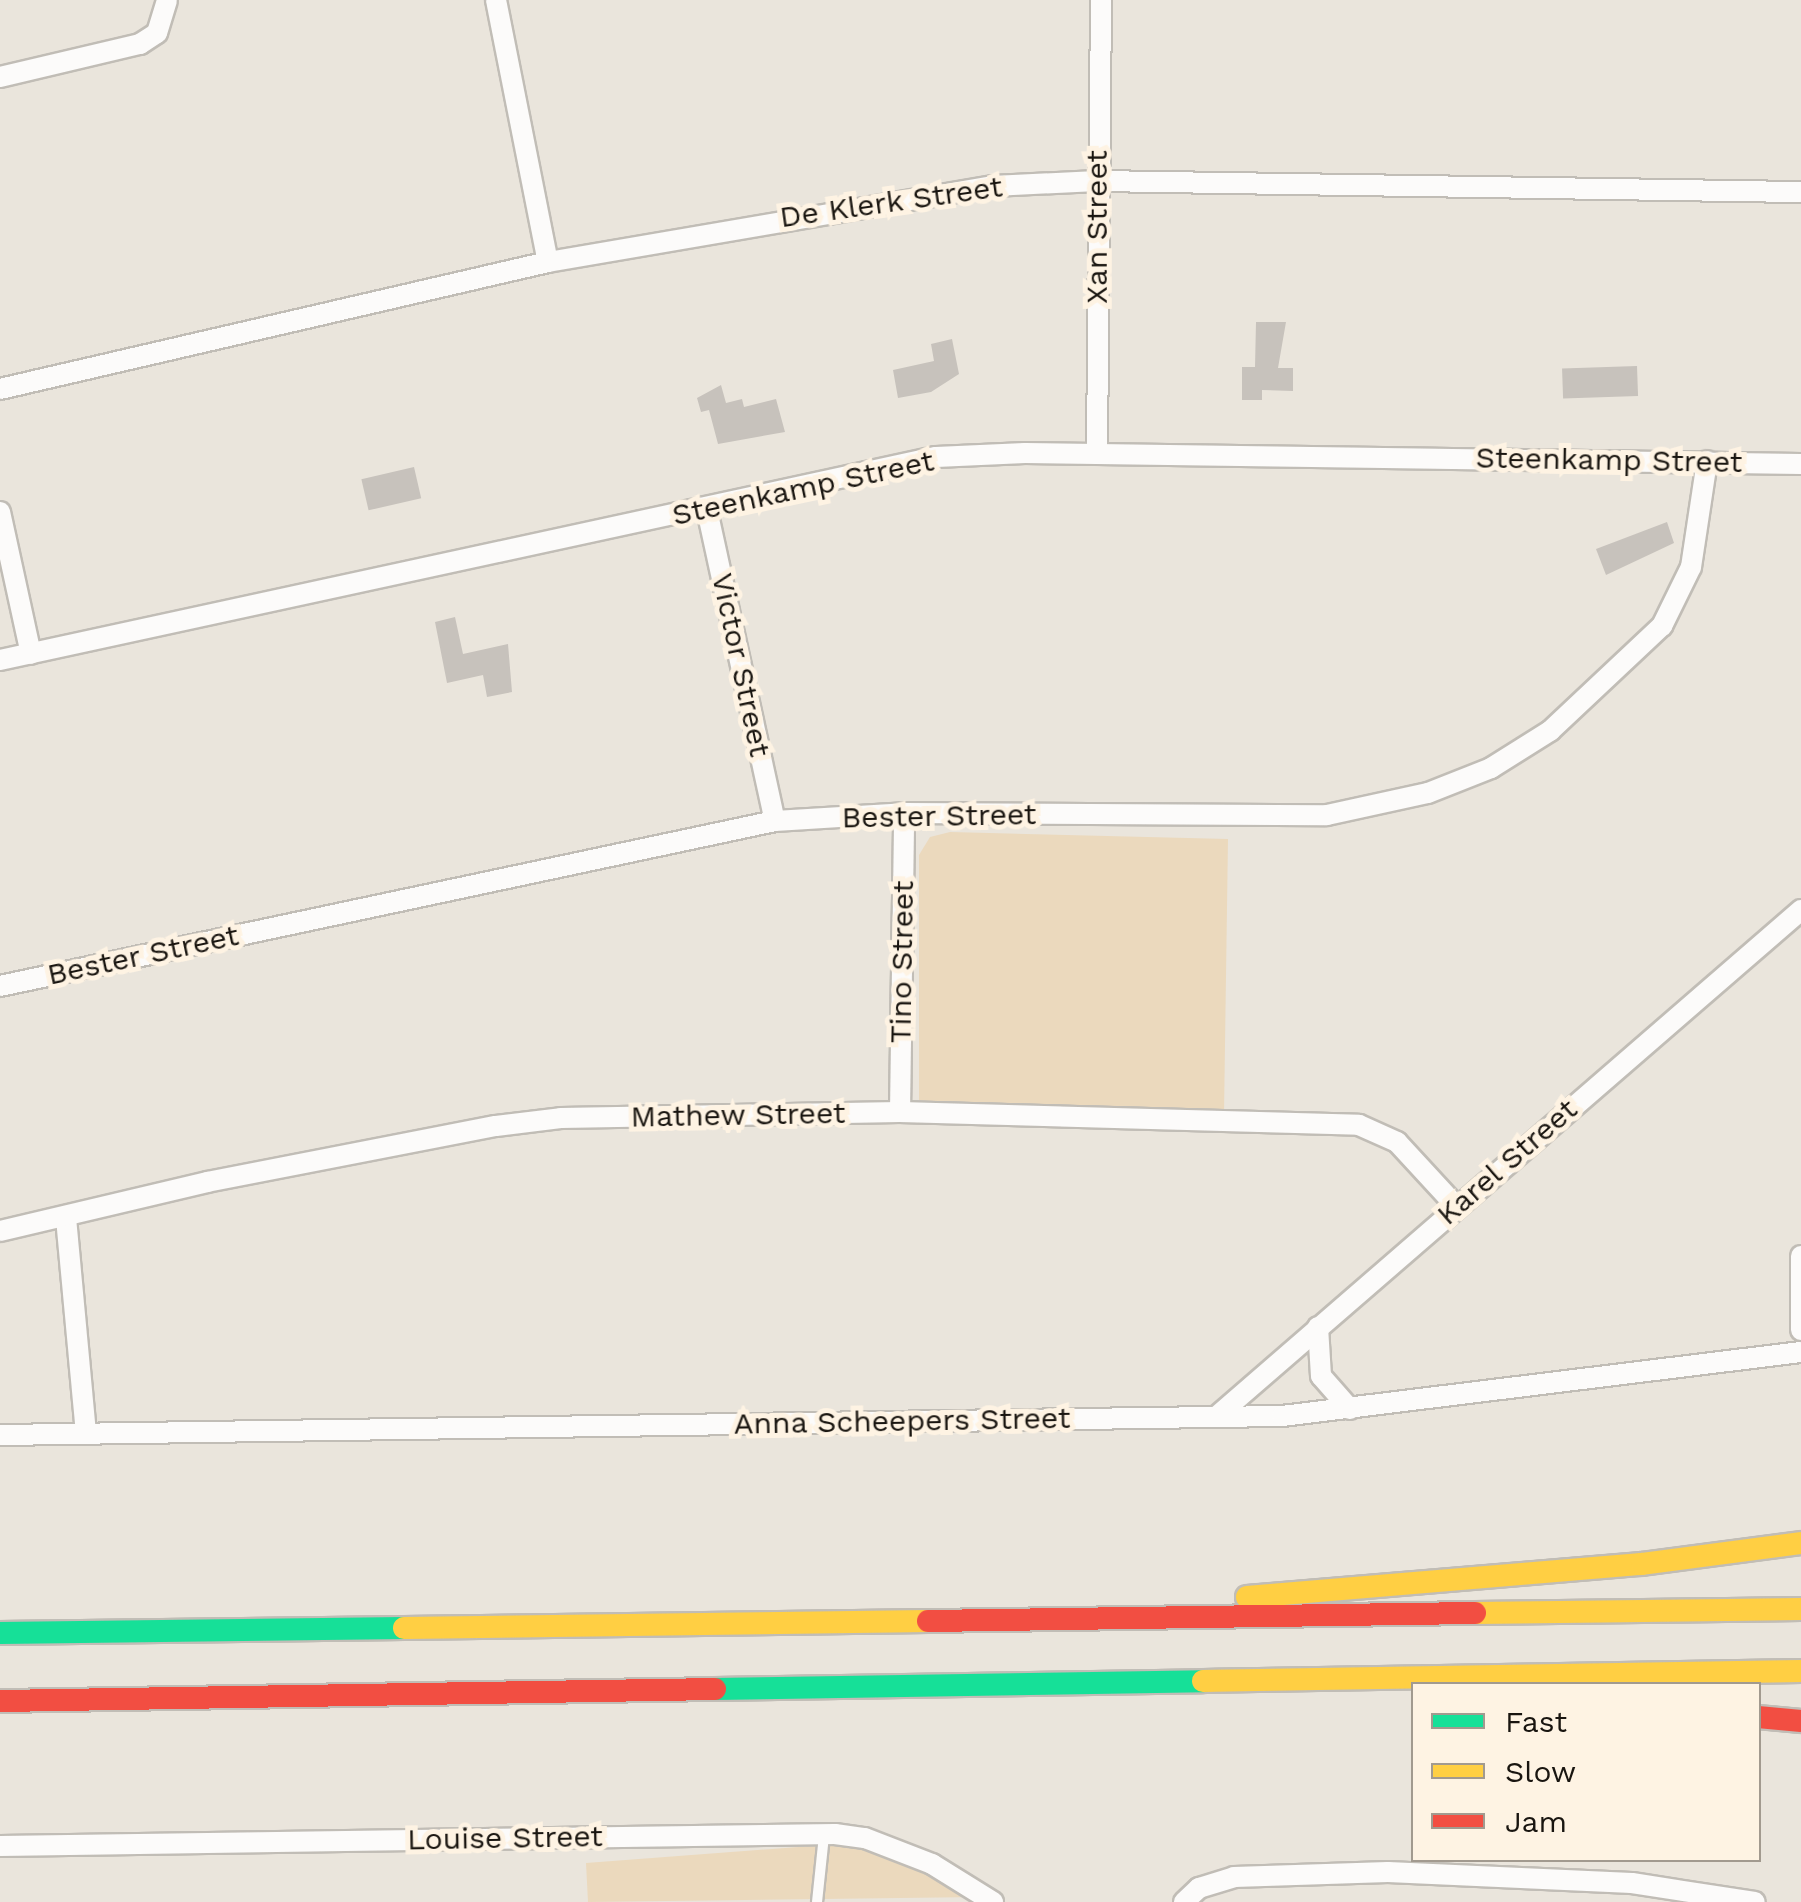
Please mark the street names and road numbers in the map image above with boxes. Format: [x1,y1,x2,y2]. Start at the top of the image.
street label: Xan Street [1079,150,1115,304]
street label: De Klerk Street [777,169,1005,235]
street label: Steenkamp Street [1475,440,1743,480]
street label: Steenkamp Street [669,443,937,533]
street label: Victor Street [704,570,778,760]
street label: Bester Street [841,796,1037,836]
street label: Tino Street [883,880,921,1044]
street label: Bester Street [44,917,242,993]
street label: Karel Street [1429,1091,1585,1233]
street label: Mathew Street [630,1095,846,1135]
street label: Anna Scheepers Street [733,1400,1071,1442]
street label: Louise Street [407,1818,603,1858]

